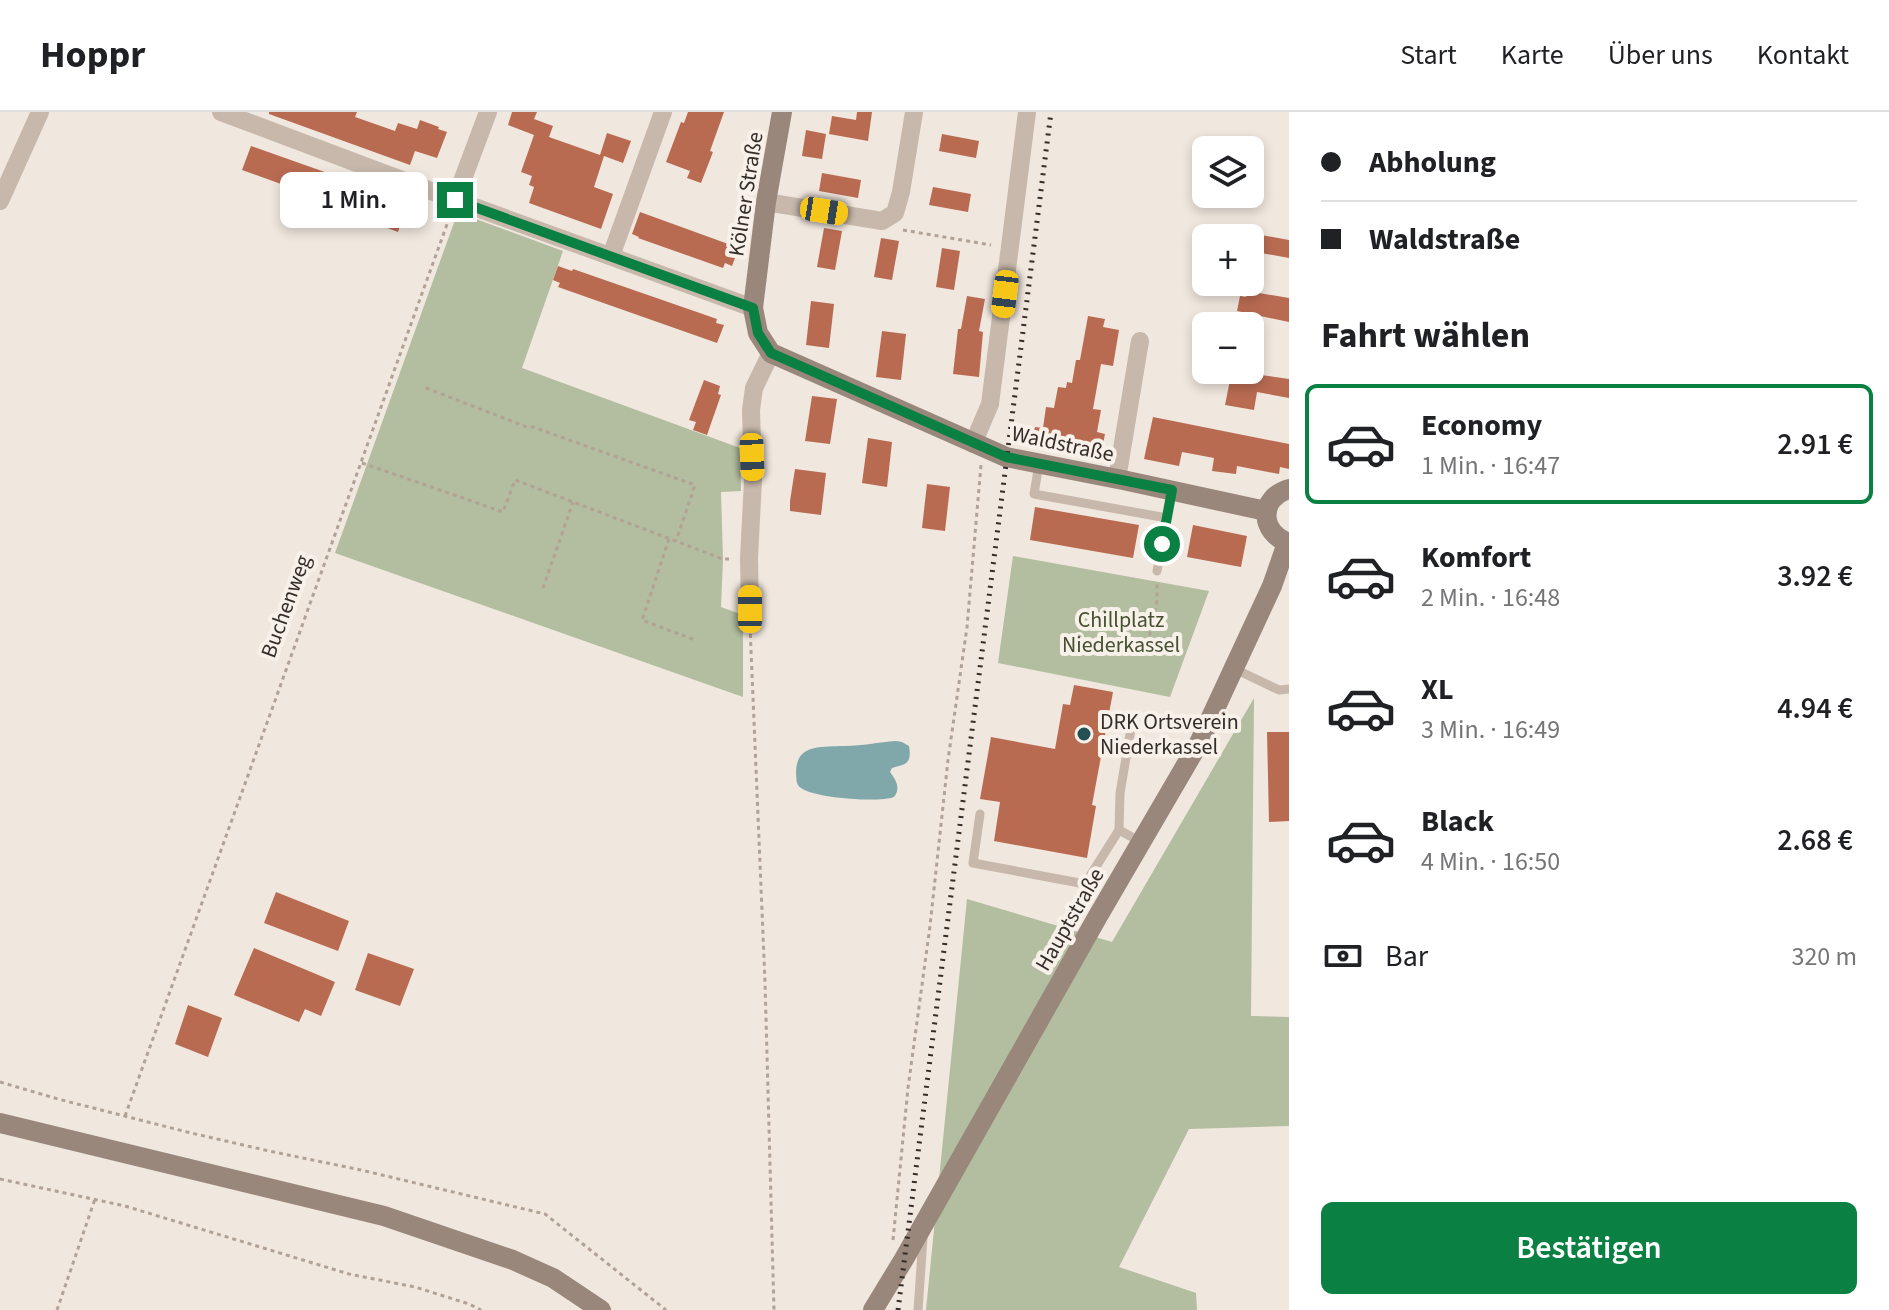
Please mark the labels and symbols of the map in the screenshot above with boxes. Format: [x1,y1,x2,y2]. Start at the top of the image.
street label: Kölner Straße [720,130,772,259]
callout: 1 Min. [279,172,427,228]
route end [437,182,473,218]
car [798,195,850,227]
car [990,269,1020,319]
street label: Waldstraße [1009,418,1117,470]
car [739,433,765,481]
route start [1144,526,1180,562]
street label: Buchenweg [253,550,319,662]
car [738,585,762,633]
park label: Chillplatz Niederkassel [1062,604,1180,661]
place label: DRK Ortsverein Niederkassel [1100,706,1239,763]
marker: DRK Ortsverein Niederkassel [1075,725,1093,743]
street label: Hauptstraße [1027,862,1112,977]

